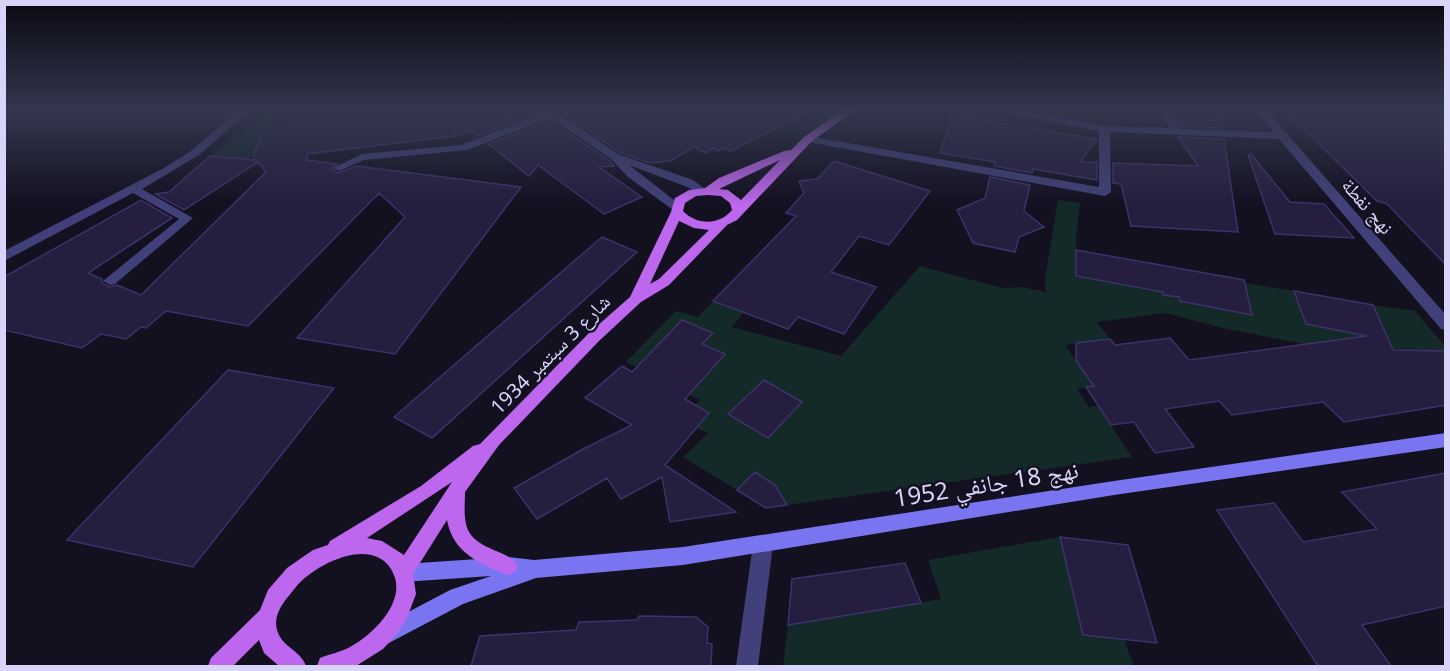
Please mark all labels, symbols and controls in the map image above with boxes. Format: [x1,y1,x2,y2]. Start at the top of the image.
street label: نهج نفطة [1336,172,1400,240]
street label: شارع 3 سبتمبر 1934 [484,288,616,420]
street label: نهج 18 جانفي 1952 [891,452,1081,518]

